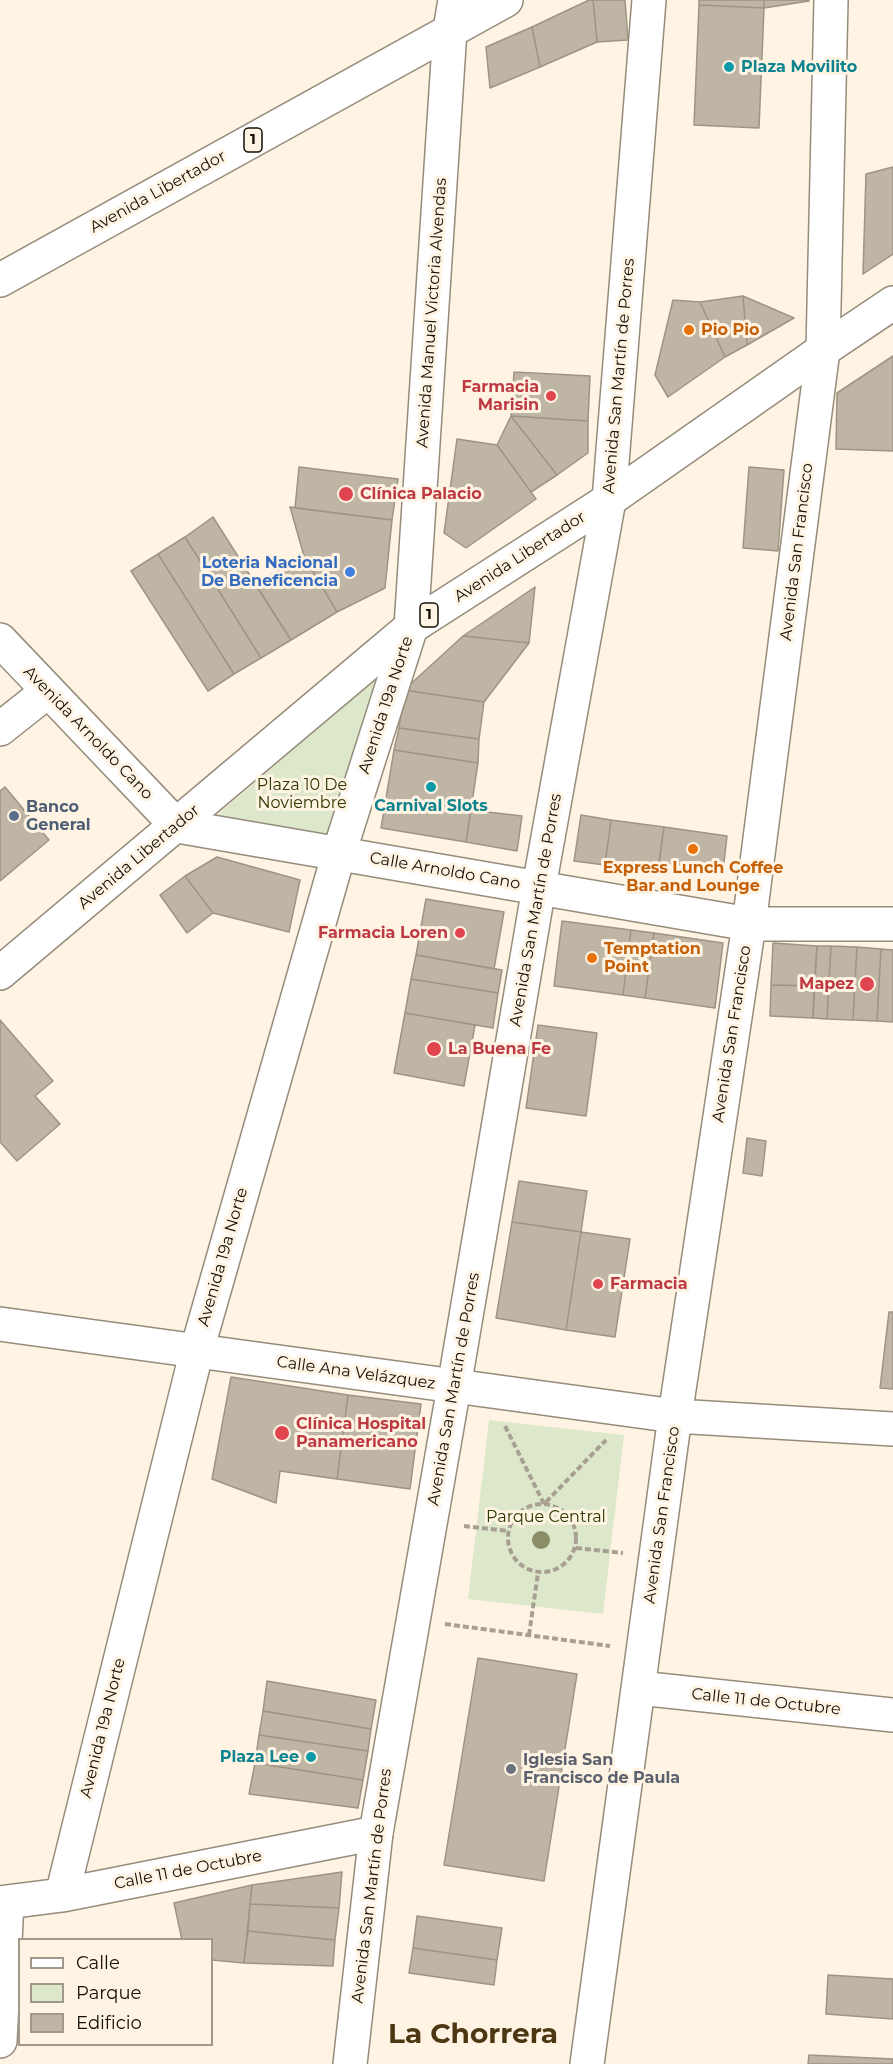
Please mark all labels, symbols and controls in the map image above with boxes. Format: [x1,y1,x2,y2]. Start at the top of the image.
place label: Plaza Movilito [741,57,857,77]
marker: Plaza Movilito [722,60,736,74]
road number: 1 [244,128,262,152]
street label: Avenida Libertador [87,147,229,237]
street label: Avenida Manuel Victoria Alvendas [413,177,451,449]
street label: Avenida San Martín de Porres [599,258,639,494]
place label: Pio Pio [701,320,760,340]
marker: Pio Pio [682,323,696,337]
place label: Farmacia Marisin [461,377,539,415]
marker: Farmacia Marisin [544,389,558,403]
street label: Avenida San Francisco [777,462,817,642]
place label: Clínica Palacio [360,484,482,504]
marker: Clínica Palacio [337,485,355,503]
street label: Avenida Libertador [451,507,589,607]
place label: Loteria Nacional De Beneficencia [201,553,338,591]
marker: Loteria Nacional De Beneficencia [343,565,357,579]
road number: 1 [420,603,438,627]
street label: Avenida 19a Norte [355,634,417,776]
street label: Avenida Arnoldo Cano [19,662,157,804]
park label: Plaza 10 De Noviembre [257,775,347,813]
marker: Carnival Slots [424,780,438,794]
street label: Avenida San Martín de Porres [506,792,566,1028]
place label: Carnival Slots [374,796,488,816]
place label: Banco General [26,797,91,835]
street label: Avenida Libertador [74,801,204,913]
marker: Banco General [7,809,21,823]
marker: Express Lunch Coffee Bar and Lounge [686,842,700,856]
street label: Calle Arnoldo Cano [368,848,522,894]
place label: Express Lunch Coffee Bar and Lounge [603,858,783,896]
place label: Farmacia Loren [318,923,448,943]
marker: Farmacia Loren [453,926,467,940]
place label: Temptation Point [604,939,701,977]
street label: Avenida San Francisco [709,944,755,1124]
marker: Temptation Point [585,951,599,965]
place label: Mapez [799,974,854,994]
marker: Mapez [858,975,876,993]
place label: La Buena Fe [448,1039,551,1059]
marker: La Buena Fe [425,1040,443,1058]
street label: Avenida 19a Norte [194,1185,252,1329]
street label: Avenida San Martín de Porres [424,1271,484,1507]
place label: Farmacia [610,1274,688,1294]
marker: Farmacia [591,1277,605,1291]
street label: Calle Ana Velázquez [275,1352,437,1394]
place label: Clínica Hospital Panamericano [296,1414,426,1452]
marker: Clínica Hospital Panamericano [273,1424,291,1442]
street label: Avenida San Francisco [640,1425,684,1605]
park label: Parque Central [486,1507,606,1527]
street label: Avenida 19a Norte [76,1656,130,1800]
street label: Calle 11 de Octubre [690,1685,842,1719]
place label: Plaza Lee [220,1747,299,1767]
marker: Plaza Lee [304,1750,318,1764]
place label: Iglesia San Francisco de Paula [523,1750,680,1788]
marker: Iglesia San Francisco de Paula [504,1762,518,1776]
street label: Avenida San Martín de Porres [348,1768,396,2004]
street label: Calle 11 de Octubre [113,1846,263,1894]
legend [18,1938,213,2046]
text: Calle [76,1952,120,1974]
text: Parque [76,1982,141,2004]
text: Edificio [76,2012,142,2034]
district label: La Chorrera [388,2018,558,2052]

